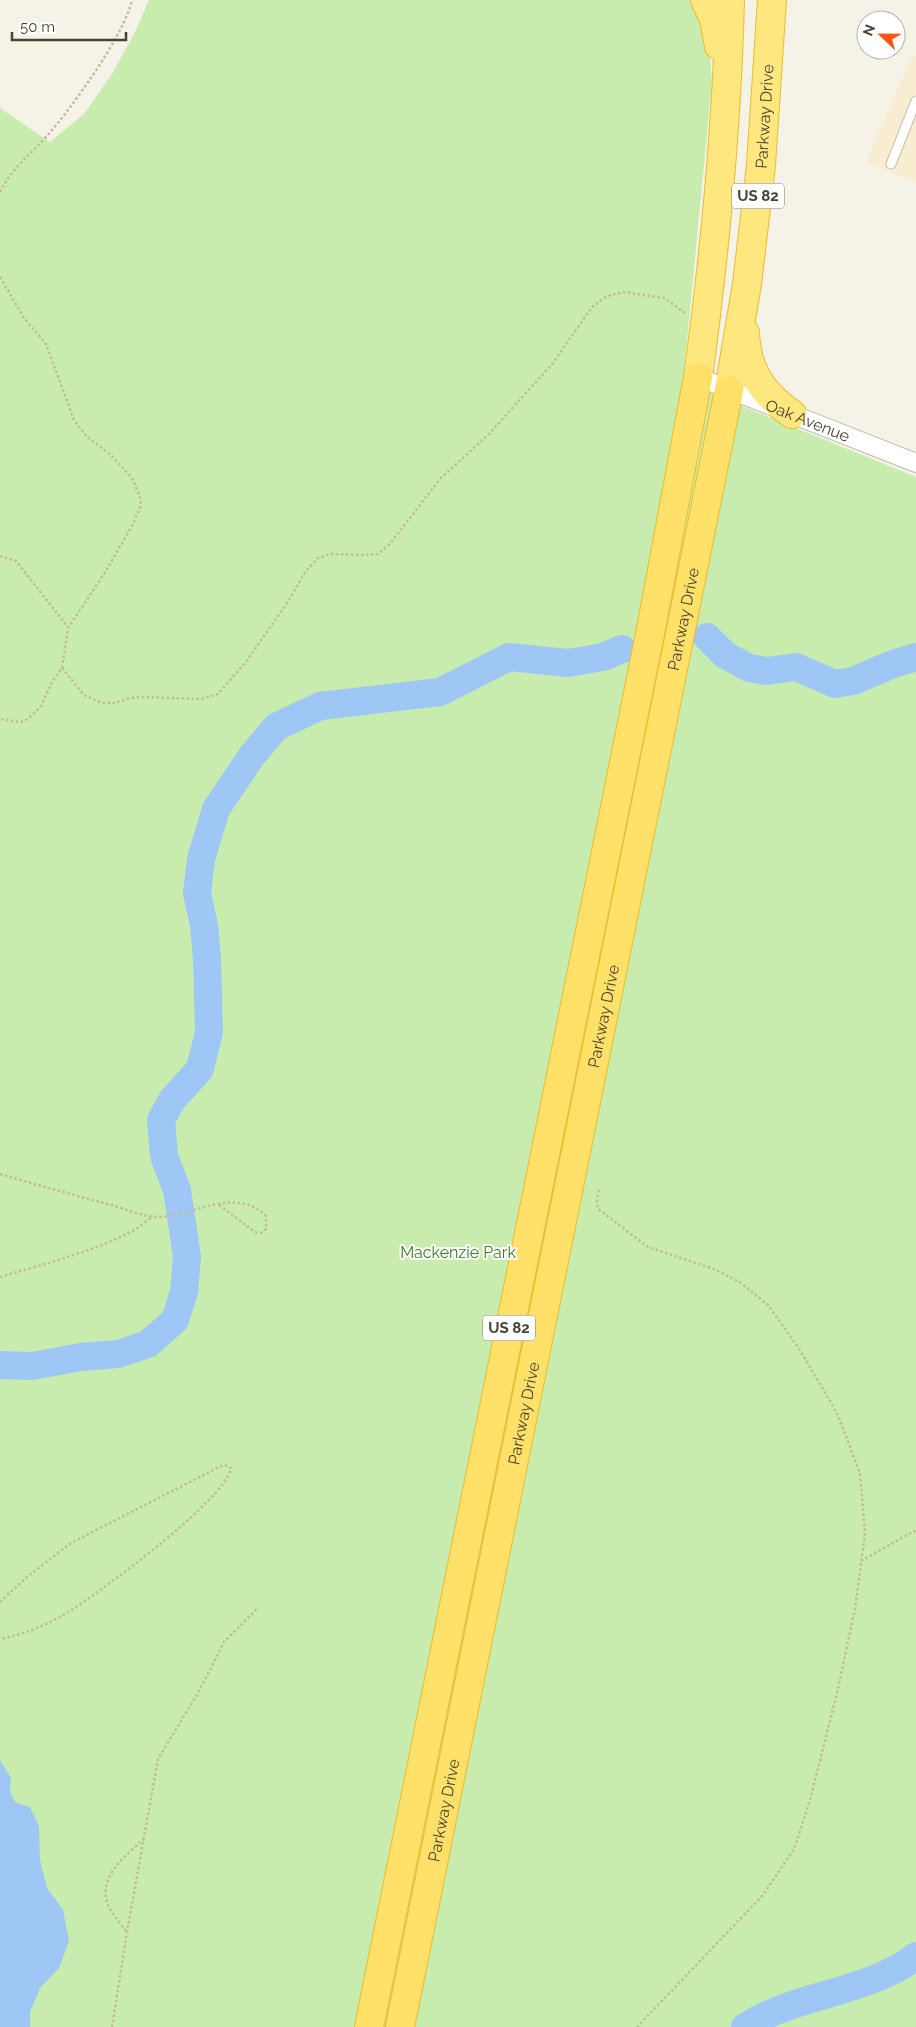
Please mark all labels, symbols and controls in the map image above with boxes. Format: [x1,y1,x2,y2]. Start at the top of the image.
scale bar [12,10,126,42]
north arrow [856,10,906,60]
text: 50 m [20,18,55,36]
text: N [860,22,878,38]
street label: Parkway Drive [751,64,777,169]
road number: US 82 [732,184,784,208]
street label: Oak Avenue [763,395,853,445]
street label: Parkway Drive [663,566,703,672]
street label: Parkway Drive [584,963,623,1069]
park label: Mackenzie Park [400,1243,516,1262]
road number: US 82 [483,1316,535,1340]
street label: Parkway Drive [504,1360,543,1466]
street label: Parkway Drive [424,1757,463,1863]

